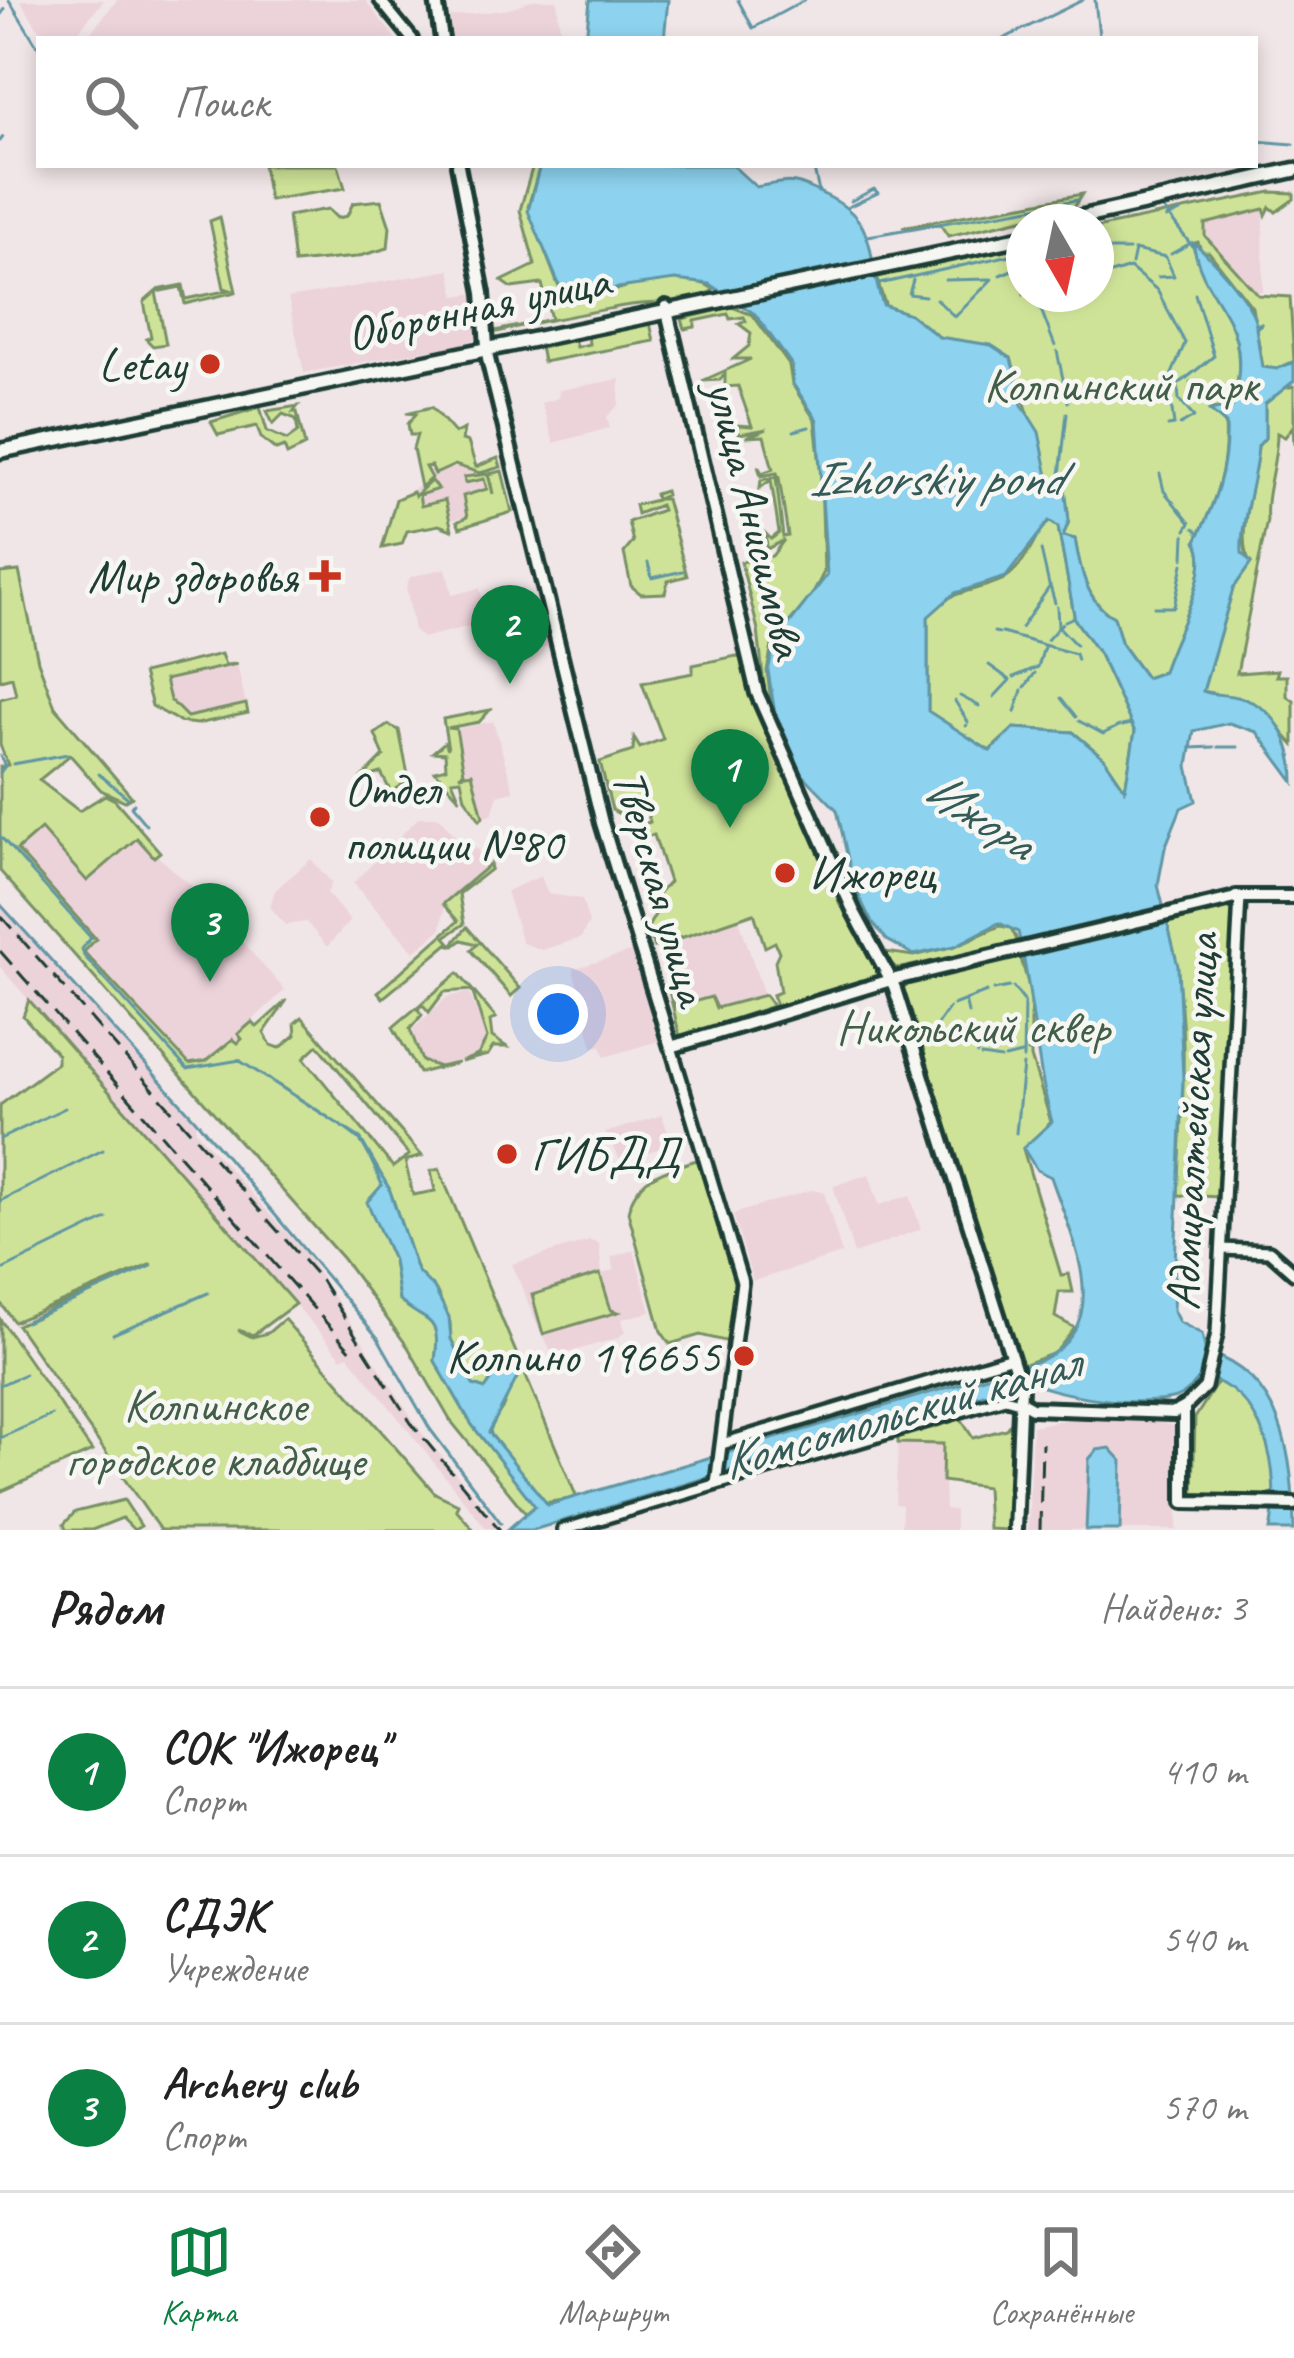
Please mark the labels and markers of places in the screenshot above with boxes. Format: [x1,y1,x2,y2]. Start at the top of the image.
place label: Letay [98,334,190,394]
marker: Letay [197,351,223,377]
place label: Мир здоровья [88,546,300,606]
marker: Мир здоровья [309,560,341,592]
pin: 2 [471,585,549,684]
pin: 1 [691,729,769,828]
place label: Отдел полиции №80 [344,759,566,874]
marker: Отдел полиции №80 [307,804,333,830]
place label: Ижорец [809,843,938,903]
marker: Ижорец [772,860,798,886]
pin: 3 [171,883,249,982]
place label: ГИБДД [531,1124,684,1184]
marker: ГИБДД [494,1141,520,1167]
place label: Колпино 196655 [446,1326,722,1386]
marker: Колпино 196655 [731,1343,757,1369]

